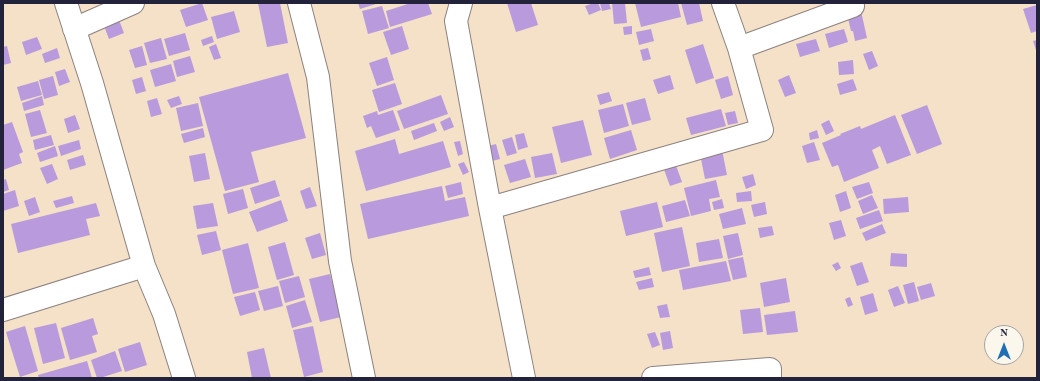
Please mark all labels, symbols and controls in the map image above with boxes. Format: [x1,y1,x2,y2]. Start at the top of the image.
north arrow [984,325,1024,365]
text: N [1000,328,1008,339]

